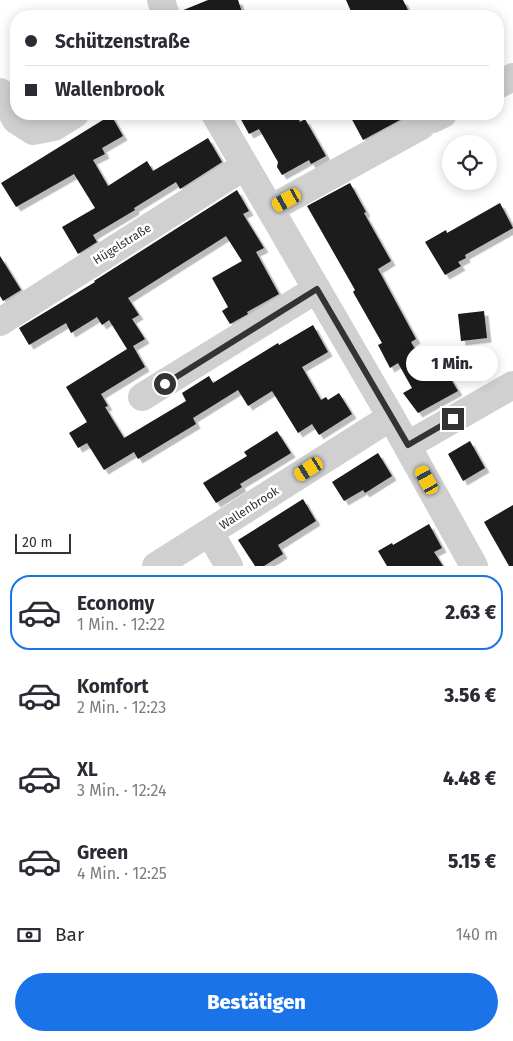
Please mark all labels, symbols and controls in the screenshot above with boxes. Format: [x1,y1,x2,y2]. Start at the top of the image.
text: Schützenstraße [55,30,190,53]
text: Wallenbrook [55,78,164,101]
map controls [442,135,497,190]
button: locate [442,135,497,190]
car [270,186,303,214]
street label: Hügelstraße [90,221,154,267]
callout: 1 Min. [407,346,499,382]
text: 1 Min. [431,354,473,373]
route start [154,373,176,395]
route end [442,408,464,430]
car [292,455,325,483]
car [413,463,440,497]
street label: Wallenbrook [217,483,282,532]
scale bar [15,531,71,554]
text: 20 m [22,534,52,551]
icon: car [17,590,62,635]
text: Economy [77,592,154,615]
text: 2.63 € [445,601,496,624]
text: 1 Min. · 12:22 [77,615,165,634]
icon: car [17,673,62,718]
text: Komfort [77,675,148,698]
text: 3.56 € [444,684,496,707]
text: 2 Min. · 12:23 [77,698,166,717]
icon: car [17,756,62,801]
text: XL [77,758,98,781]
text: 4.48 € [443,767,496,790]
text: 3 Min. · 12:24 [77,781,166,800]
icon: car [17,839,62,884]
text: Green [77,841,128,864]
text: 5.15 € [448,850,496,873]
text: 4 Min. · 12:25 [77,864,167,883]
icon: cash [15,921,43,949]
text: Bar [55,923,84,946]
text: 140 m [456,925,498,944]
button: Bestätigen [15,973,498,1031]

